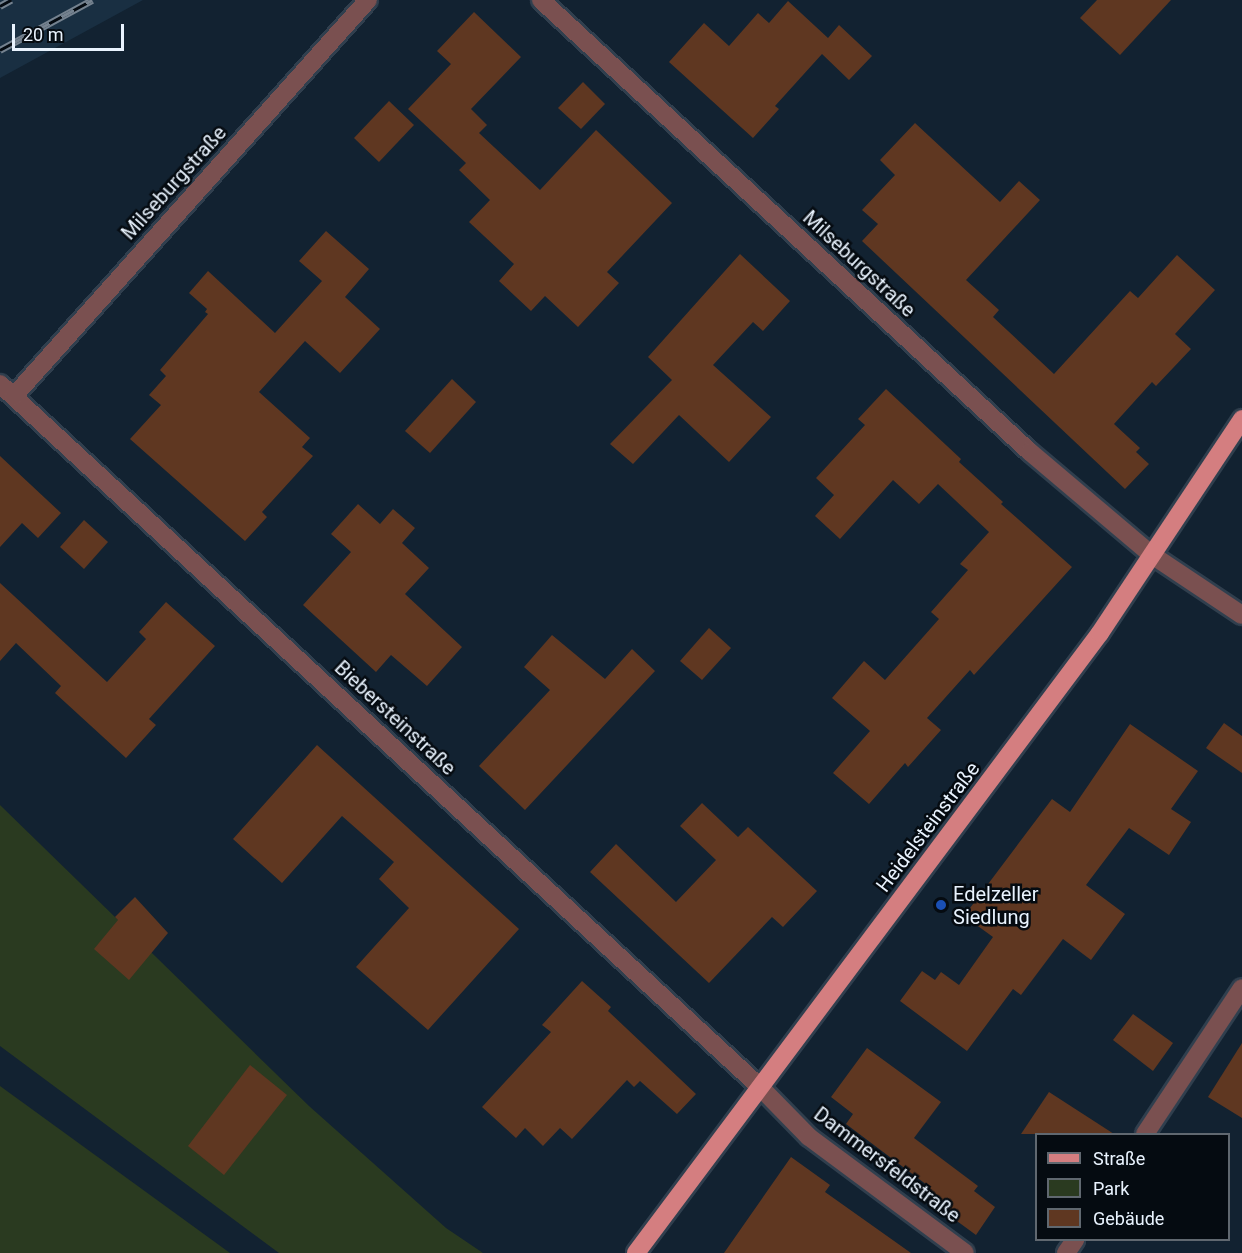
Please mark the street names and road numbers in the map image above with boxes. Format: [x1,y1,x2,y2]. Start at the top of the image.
street label: Milseburgstraße [117,121,231,245]
street label: Milseburgstraße [798,206,920,322]
street label: Biebersteinstraße [330,656,460,780]
street label: Heidelsteinstraße [871,757,985,897]
street label: Dammersfeldstraße [809,1102,965,1228]

